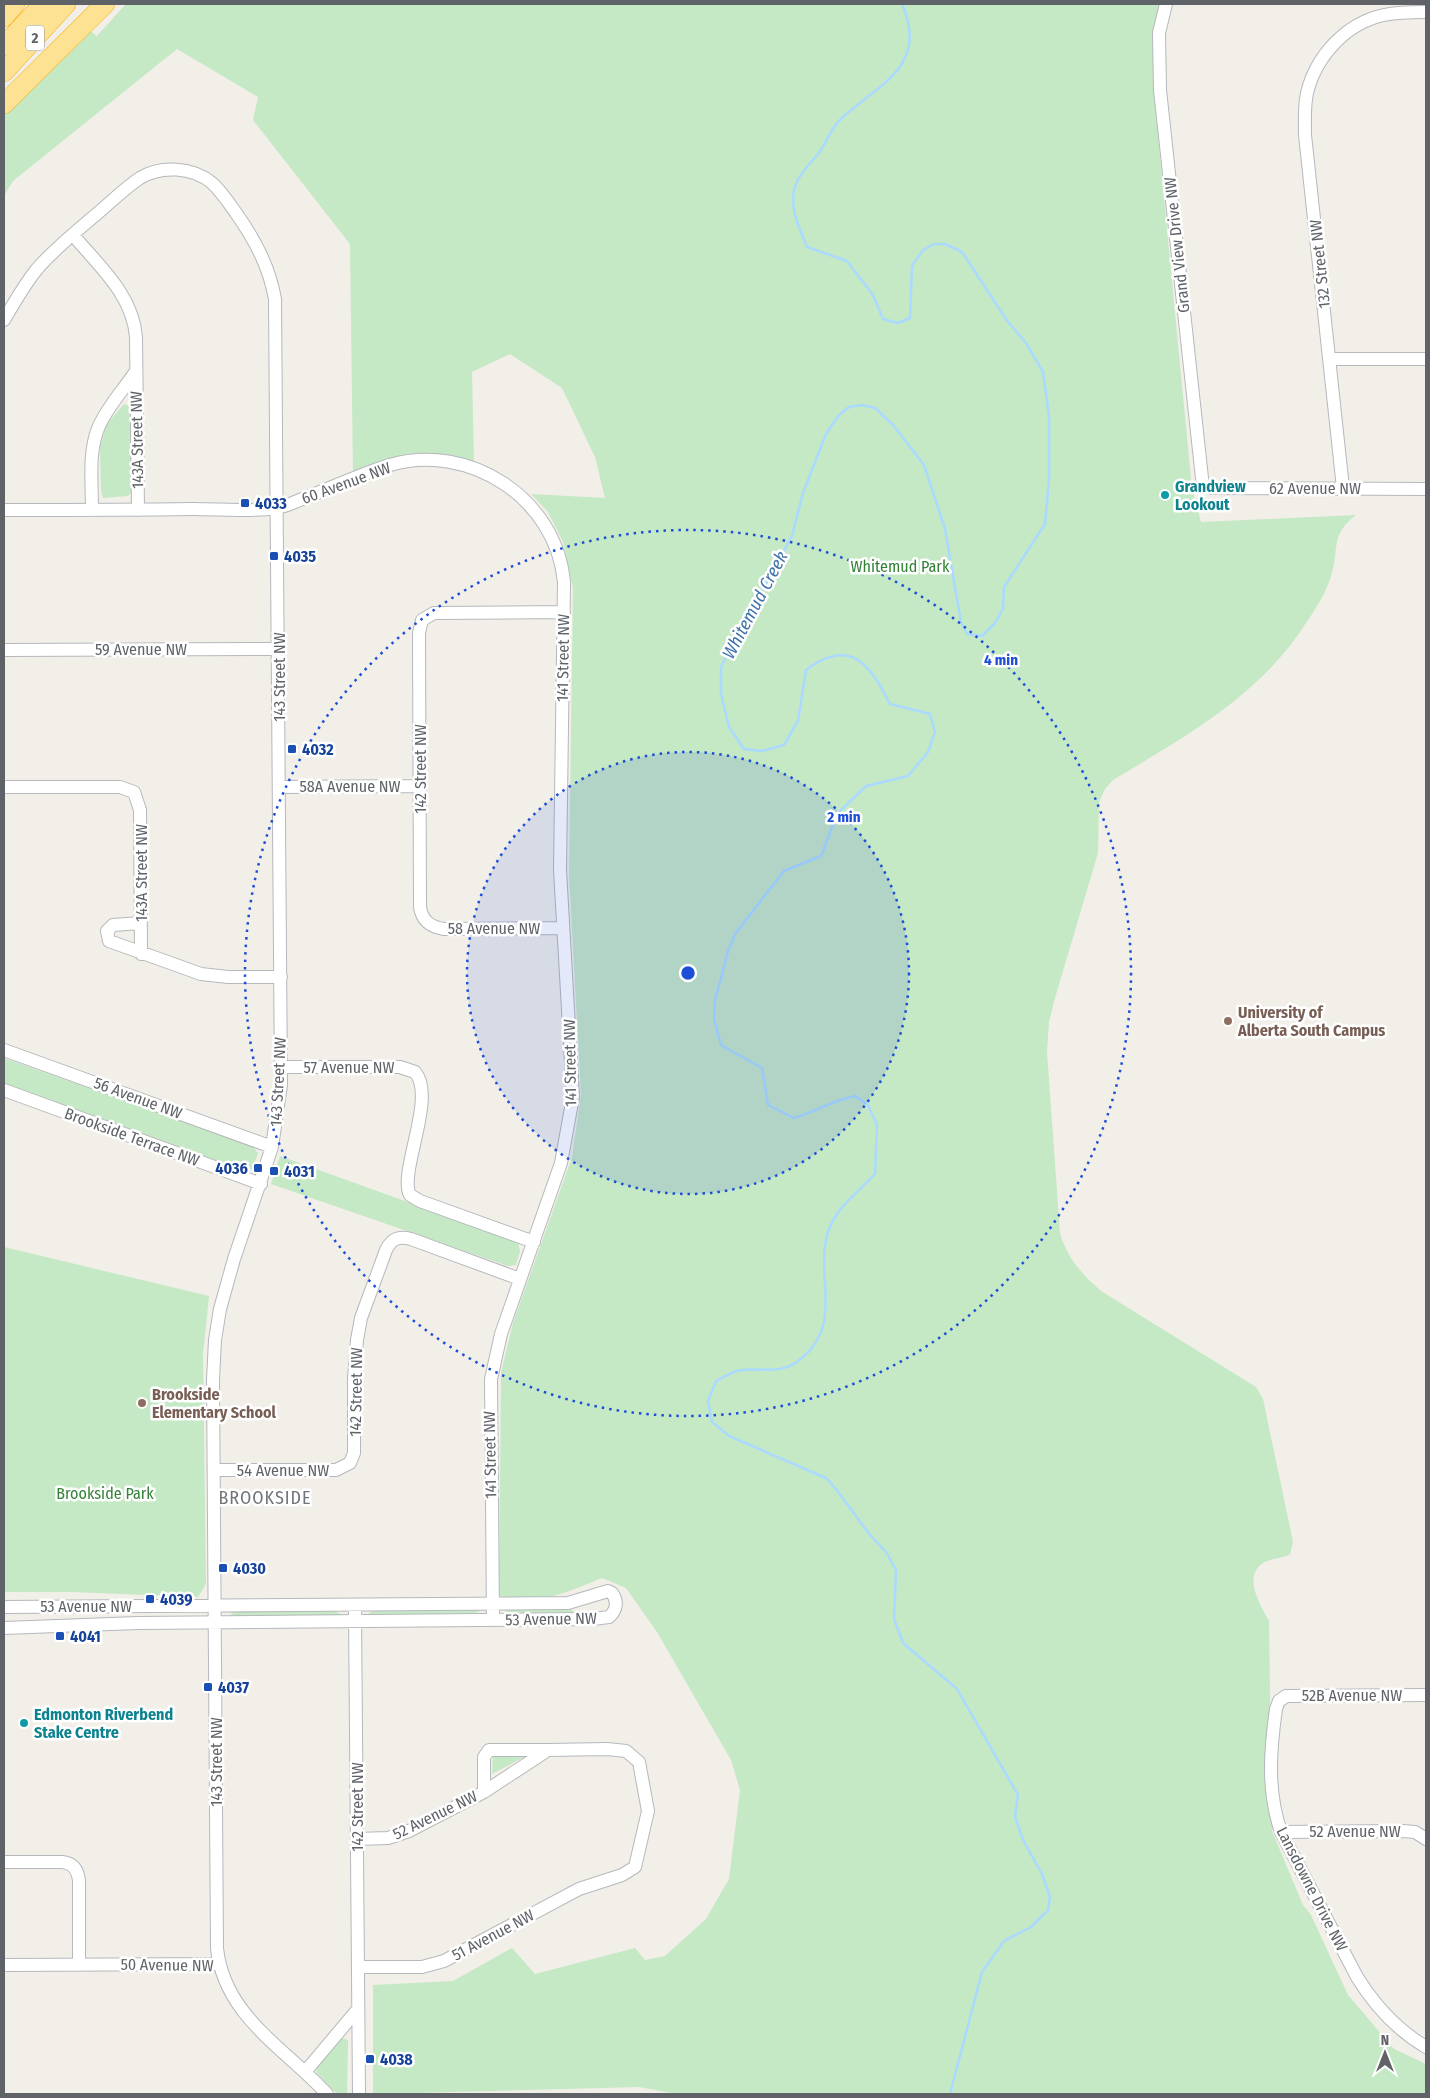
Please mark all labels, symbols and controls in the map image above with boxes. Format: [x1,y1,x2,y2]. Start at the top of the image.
road number: 2 [26,26,44,50]
street label: Grand View Drive NW [1160,176,1194,314]
street label: 132 Street NW [1306,219,1334,309]
street label: 143A Street NW [127,391,147,489]
street label: 60 Avenue NW [299,458,393,508]
place label: Grandview Lookout [1175,477,1246,514]
street label: 62 Avenue NW [1269,479,1361,498]
marker: Grandview Lookout [1159,489,1171,501]
place label: 4033 [255,494,287,513]
marker: 4033 [239,497,251,509]
place label: 4035 [284,547,316,566]
water label: Whitemud Creek [717,547,793,663]
marker: 4035 [268,550,280,562]
park label: Whitemud Park [851,557,950,576]
street label: 141 Street NW [553,614,573,702]
street label: 143 Street NW [270,632,289,722]
street label: 59 Avenue NW [95,640,187,659]
text: 4 min [984,651,1018,669]
street label: 142 Street NW [411,724,430,814]
place label: 4032 [302,740,334,759]
marker: 4032 [286,743,298,755]
street label: 58A Avenue NW [299,777,401,796]
text: 2 min [826,808,861,826]
street label: 143A Street NW [132,824,151,922]
street label: 58 Avenue NW [448,919,540,938]
centre of rings [679,964,697,982]
place label: University of Alberta South Campus [1237,1003,1385,1040]
marker: University of Alberta South Campus [1222,1015,1234,1027]
street label: 141 Street NW [560,1019,580,1107]
street label: 143 Street NW [266,1037,290,1127]
street label: 57 Avenue NW [304,1058,394,1077]
street label: 56 Avenue NW [91,1073,185,1123]
street label: Brookside Terrace NW [62,1104,202,1170]
place label: 4036 [215,1159,248,1178]
marker: 4036 [252,1162,264,1174]
place label: 4031 [284,1162,315,1181]
marker: 4031 [268,1165,280,1177]
street label: 142 Street NW [346,1347,366,1437]
place label: Brookside Elementary School [152,1385,277,1422]
marker: Brookside Elementary School [136,1397,148,1409]
street label: 141 Street NW [480,1411,500,1499]
street label: 54 Avenue NW [237,1461,329,1480]
park label: Brookside Park [56,1484,154,1503]
district label: BROOKSIDE [219,1487,312,1509]
place label: 4030 [233,1559,266,1578]
marker: 4030 [217,1562,229,1574]
place label: 4039 [160,1590,193,1609]
marker: 4039 [144,1593,156,1605]
street label: 53 Avenue NW [40,1597,132,1616]
street label: 53 Avenue NW [505,1609,597,1629]
place label: 4041 [70,1627,101,1646]
marker: 4041 [54,1630,66,1642]
place label: 4037 [218,1678,249,1697]
marker: 4037 [202,1681,214,1693]
street label: 52B Avenue NW [1302,1686,1402,1705]
place label: Edmonton Riverbend Stake Centre [34,1705,173,1742]
marker: Edmonton Riverbend Stake Centre [18,1717,30,1729]
street label: 143 Street NW [207,1717,226,1807]
street label: 142 Street NW [348,1762,367,1852]
street label: 52 Avenue NW [390,1786,480,1844]
street label: 52 Avenue NW [1309,1822,1401,1841]
street label: Lansdowne Drive NW [1272,1824,1352,1954]
street label: 51 Avenue NW [449,1905,537,1965]
street label: 50 Avenue NW [120,1955,214,1975]
north arrow [1360,2028,1410,2078]
text: N [1381,2032,1389,2049]
place label: 4038 [380,2050,413,2069]
marker: 4038 [364,2053,376,2065]

